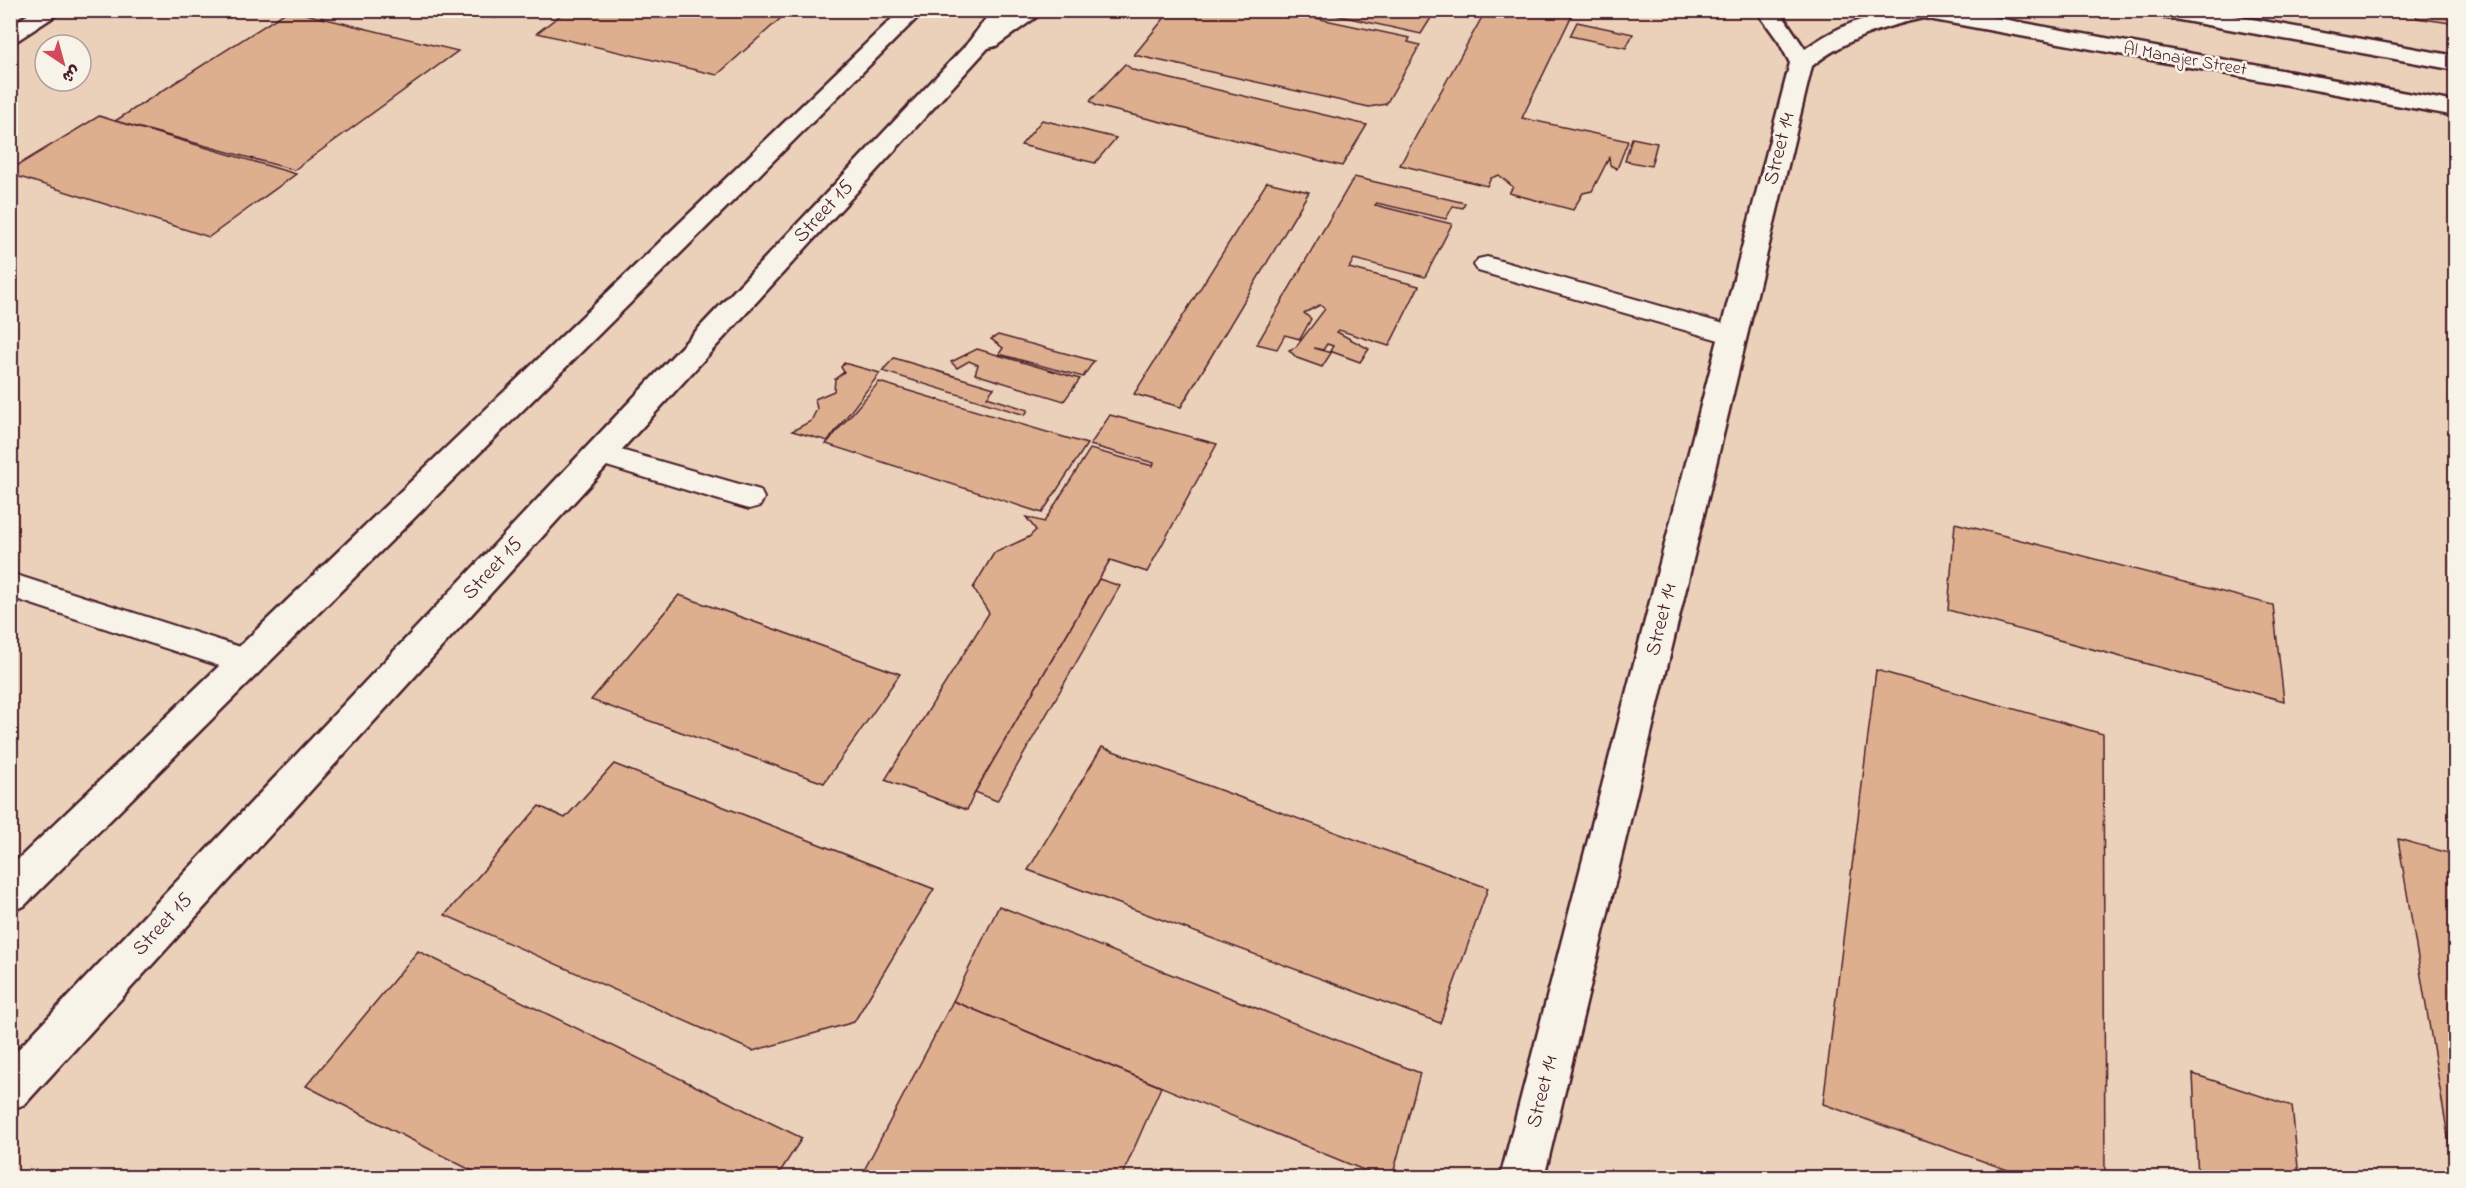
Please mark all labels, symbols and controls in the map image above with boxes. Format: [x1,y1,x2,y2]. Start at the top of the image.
north arrow [33,33,93,93]
street label: Al Manajer Street [2121,36,2249,84]
text: ش [56,59,85,88]
street label: Street 14 [1757,109,1804,188]
street label: Street 15 [787,174,861,250]
street label: Street 15 [456,531,530,607]
street label: Street 14 [1639,580,1686,659]
street label: Street 15 [126,887,200,963]
street label: Street 14 [1520,1052,1567,1131]

